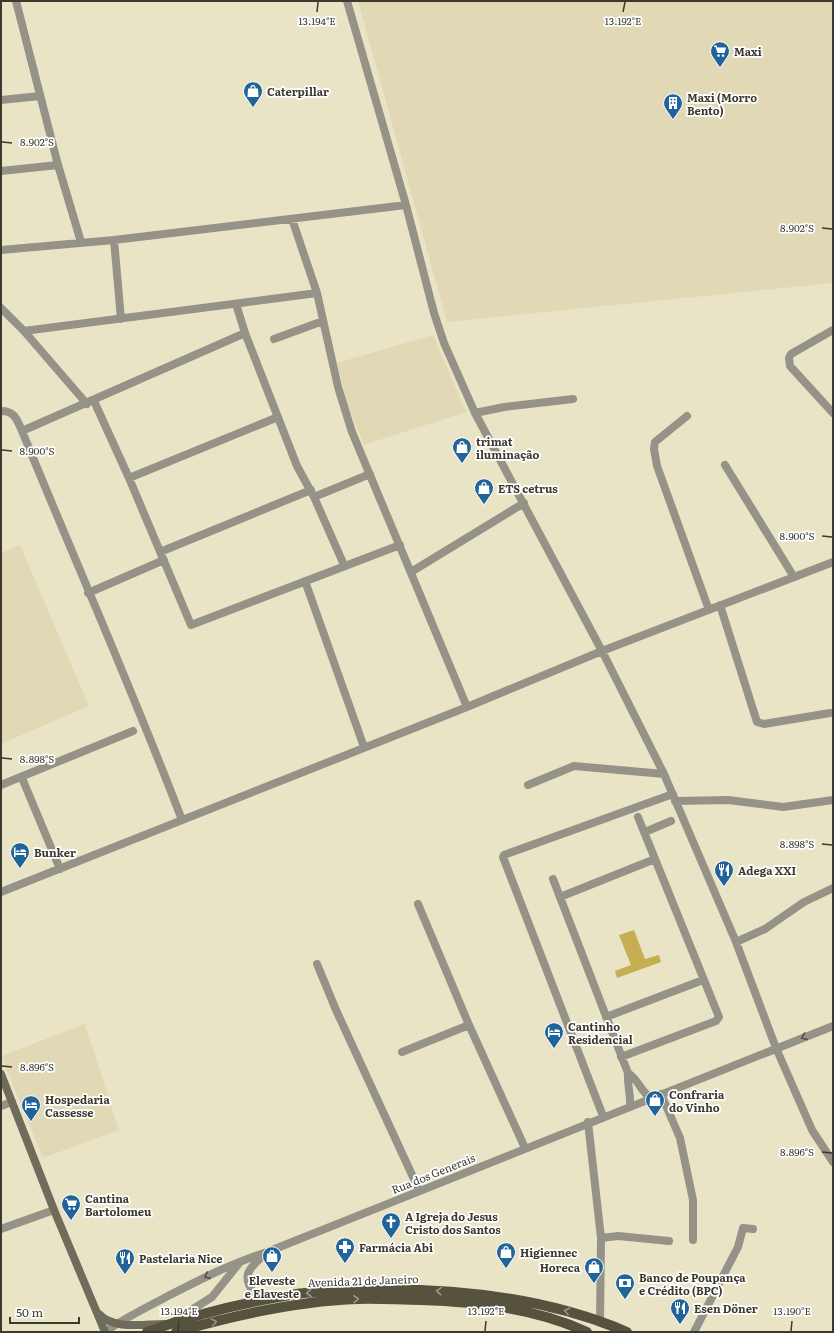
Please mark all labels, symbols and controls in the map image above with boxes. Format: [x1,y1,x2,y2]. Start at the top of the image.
text: 13.194°E [298,13,336,28]
text: 13.192°E [605,13,641,28]
supermarket icon: Maxi [709,40,731,68]
place label: Maxi [734,43,762,59]
shop icon: Caterpillar [242,80,264,108]
place label: Caterpillar [267,83,329,99]
place label: Maxi (Morro Bento) [687,89,757,118]
building icon: Maxi (Morro Bento) [662,92,684,120]
text: 8.902°S [20,134,54,149]
text: 8.902°S [780,220,814,235]
place label: trimat iluminação [476,433,539,462]
shop icon: trimat iluminação [451,436,473,464]
text: 8.900°S [20,443,54,458]
shop icon: ETS cetrus [473,477,495,505]
place label: ETS cetrus [498,480,558,496]
text: 8.900°S [780,528,814,543]
text: 8.898°S [20,751,54,766]
text: 8.898°S [780,836,814,851]
hotel icon: Bunker [9,841,31,869]
place label: Bunker [34,844,76,860]
restaurant icon: Adega XXI [713,859,735,887]
place label: Adega XXI [738,862,796,878]
place label: Cantinho Residencial [568,1018,633,1047]
hotel icon: Cantinho Residencial [543,1021,565,1049]
one-way arrow [801,1032,808,1040]
text: 8.896°S [20,1059,54,1074]
place label: Confraria do Vinho [669,1086,725,1115]
shop icon: Confraria do Vinho [644,1089,666,1117]
place label: Hospedaria Cassesse [45,1091,110,1120]
hotel icon: Hospedaria Cassesse [20,1094,42,1122]
text: 8.896°S [780,1144,814,1159]
street label: Rua dos Generais [389,1149,477,1197]
place label: Cantina Bartolomeu [85,1190,152,1219]
supermarket icon: Cantina Bartolomeu [60,1193,82,1221]
place label: A Igreja do Jesus Cristo dos Santos [405,1208,501,1237]
church icon: A Igreja do Jesus Cristo dos Santos [380,1211,402,1239]
pharmacy icon: Farmácia Abi [334,1236,356,1264]
place label: Farmácia Abi [359,1239,433,1255]
shop icon: Higiennec [495,1241,517,1269]
place label: Higiennec [520,1244,577,1260]
shop icon: Eleveste e Elaveste [261,1245,283,1273]
restaurant icon: Pastelaria Nice [114,1247,136,1275]
place label: Pastelaria Nice [139,1250,223,1266]
shop icon: Horeca [583,1256,605,1284]
place label: Horeca [540,1259,581,1275]
place label: Banco de Poupança e Crédito (BPC) [639,1269,746,1298]
street label: Avenida 21 de Janeiro [307,1270,419,1290]
one-way arrow [203,1271,211,1279]
place label: Eleveste e Elaveste [245,1272,299,1301]
bank icon: Banco de Poupança e Crédito (BPC) [614,1272,636,1300]
one-way arrow [436,1287,442,1296]
one-way arrow [306,1288,312,1297]
one-way arrow [353,1295,359,1304]
restaurant icon: Esen Döner [669,1297,691,1325]
scale bar [10,1299,79,1325]
place label: Esen Döner [694,1300,758,1316]
text: 50 m [16,1303,43,1321]
text: 13.194°E [160,1303,198,1318]
text: 13.192°E [468,1303,504,1318]
text: 13.190°E [773,1303,811,1318]
one-way arrow [564,1307,571,1316]
one-way arrow [211,1318,217,1326]

